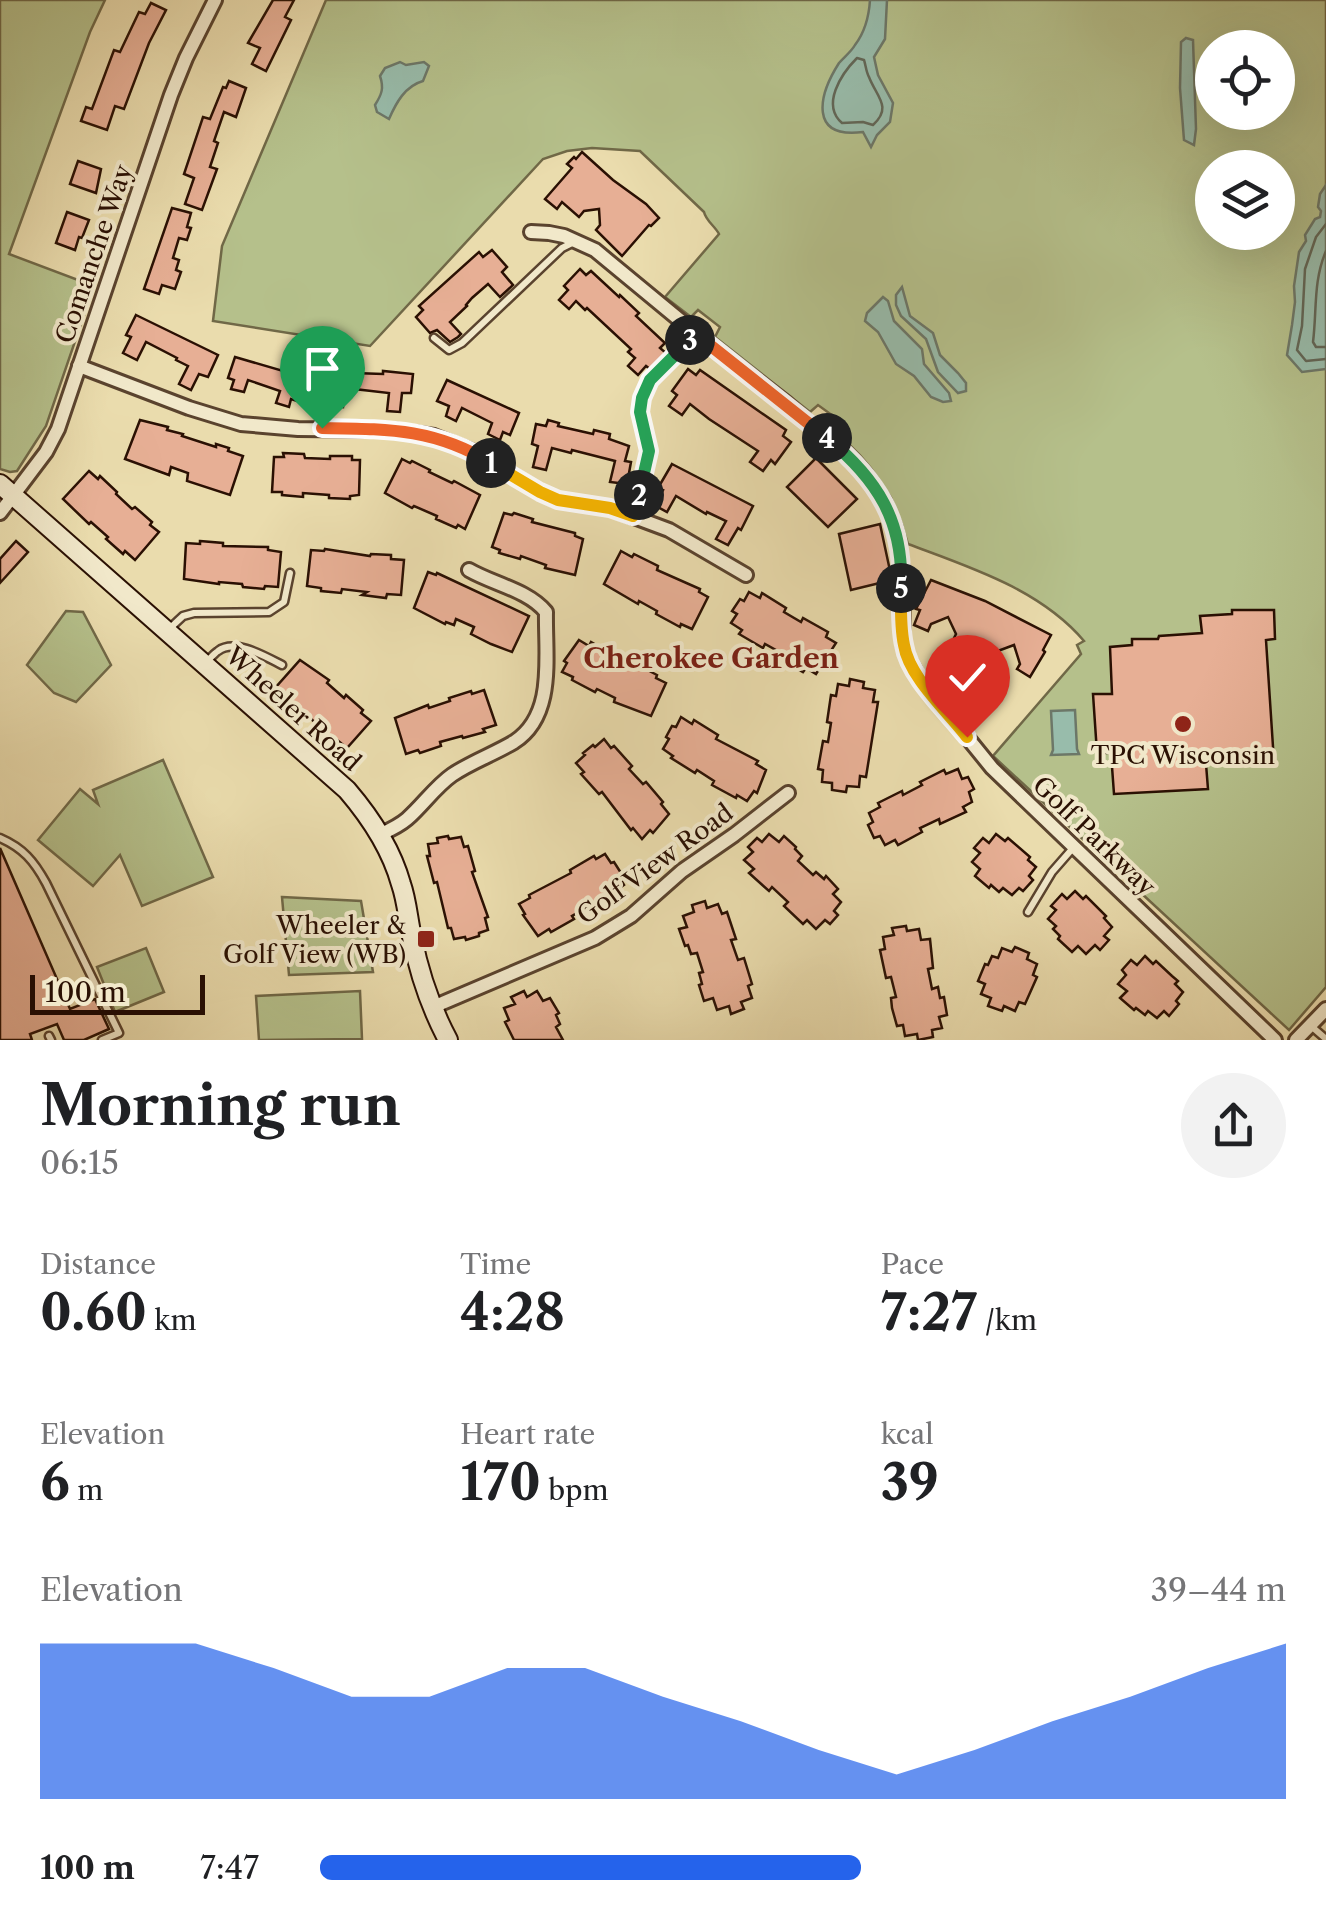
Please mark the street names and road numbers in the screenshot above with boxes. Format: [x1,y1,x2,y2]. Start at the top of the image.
street label: Comanche Way [49,160,139,347]
street label: Wheeler Road [218,639,367,778]
street label: Golf Parkway [1026,770,1163,903]
street label: Golf View Road [571,797,739,931]

